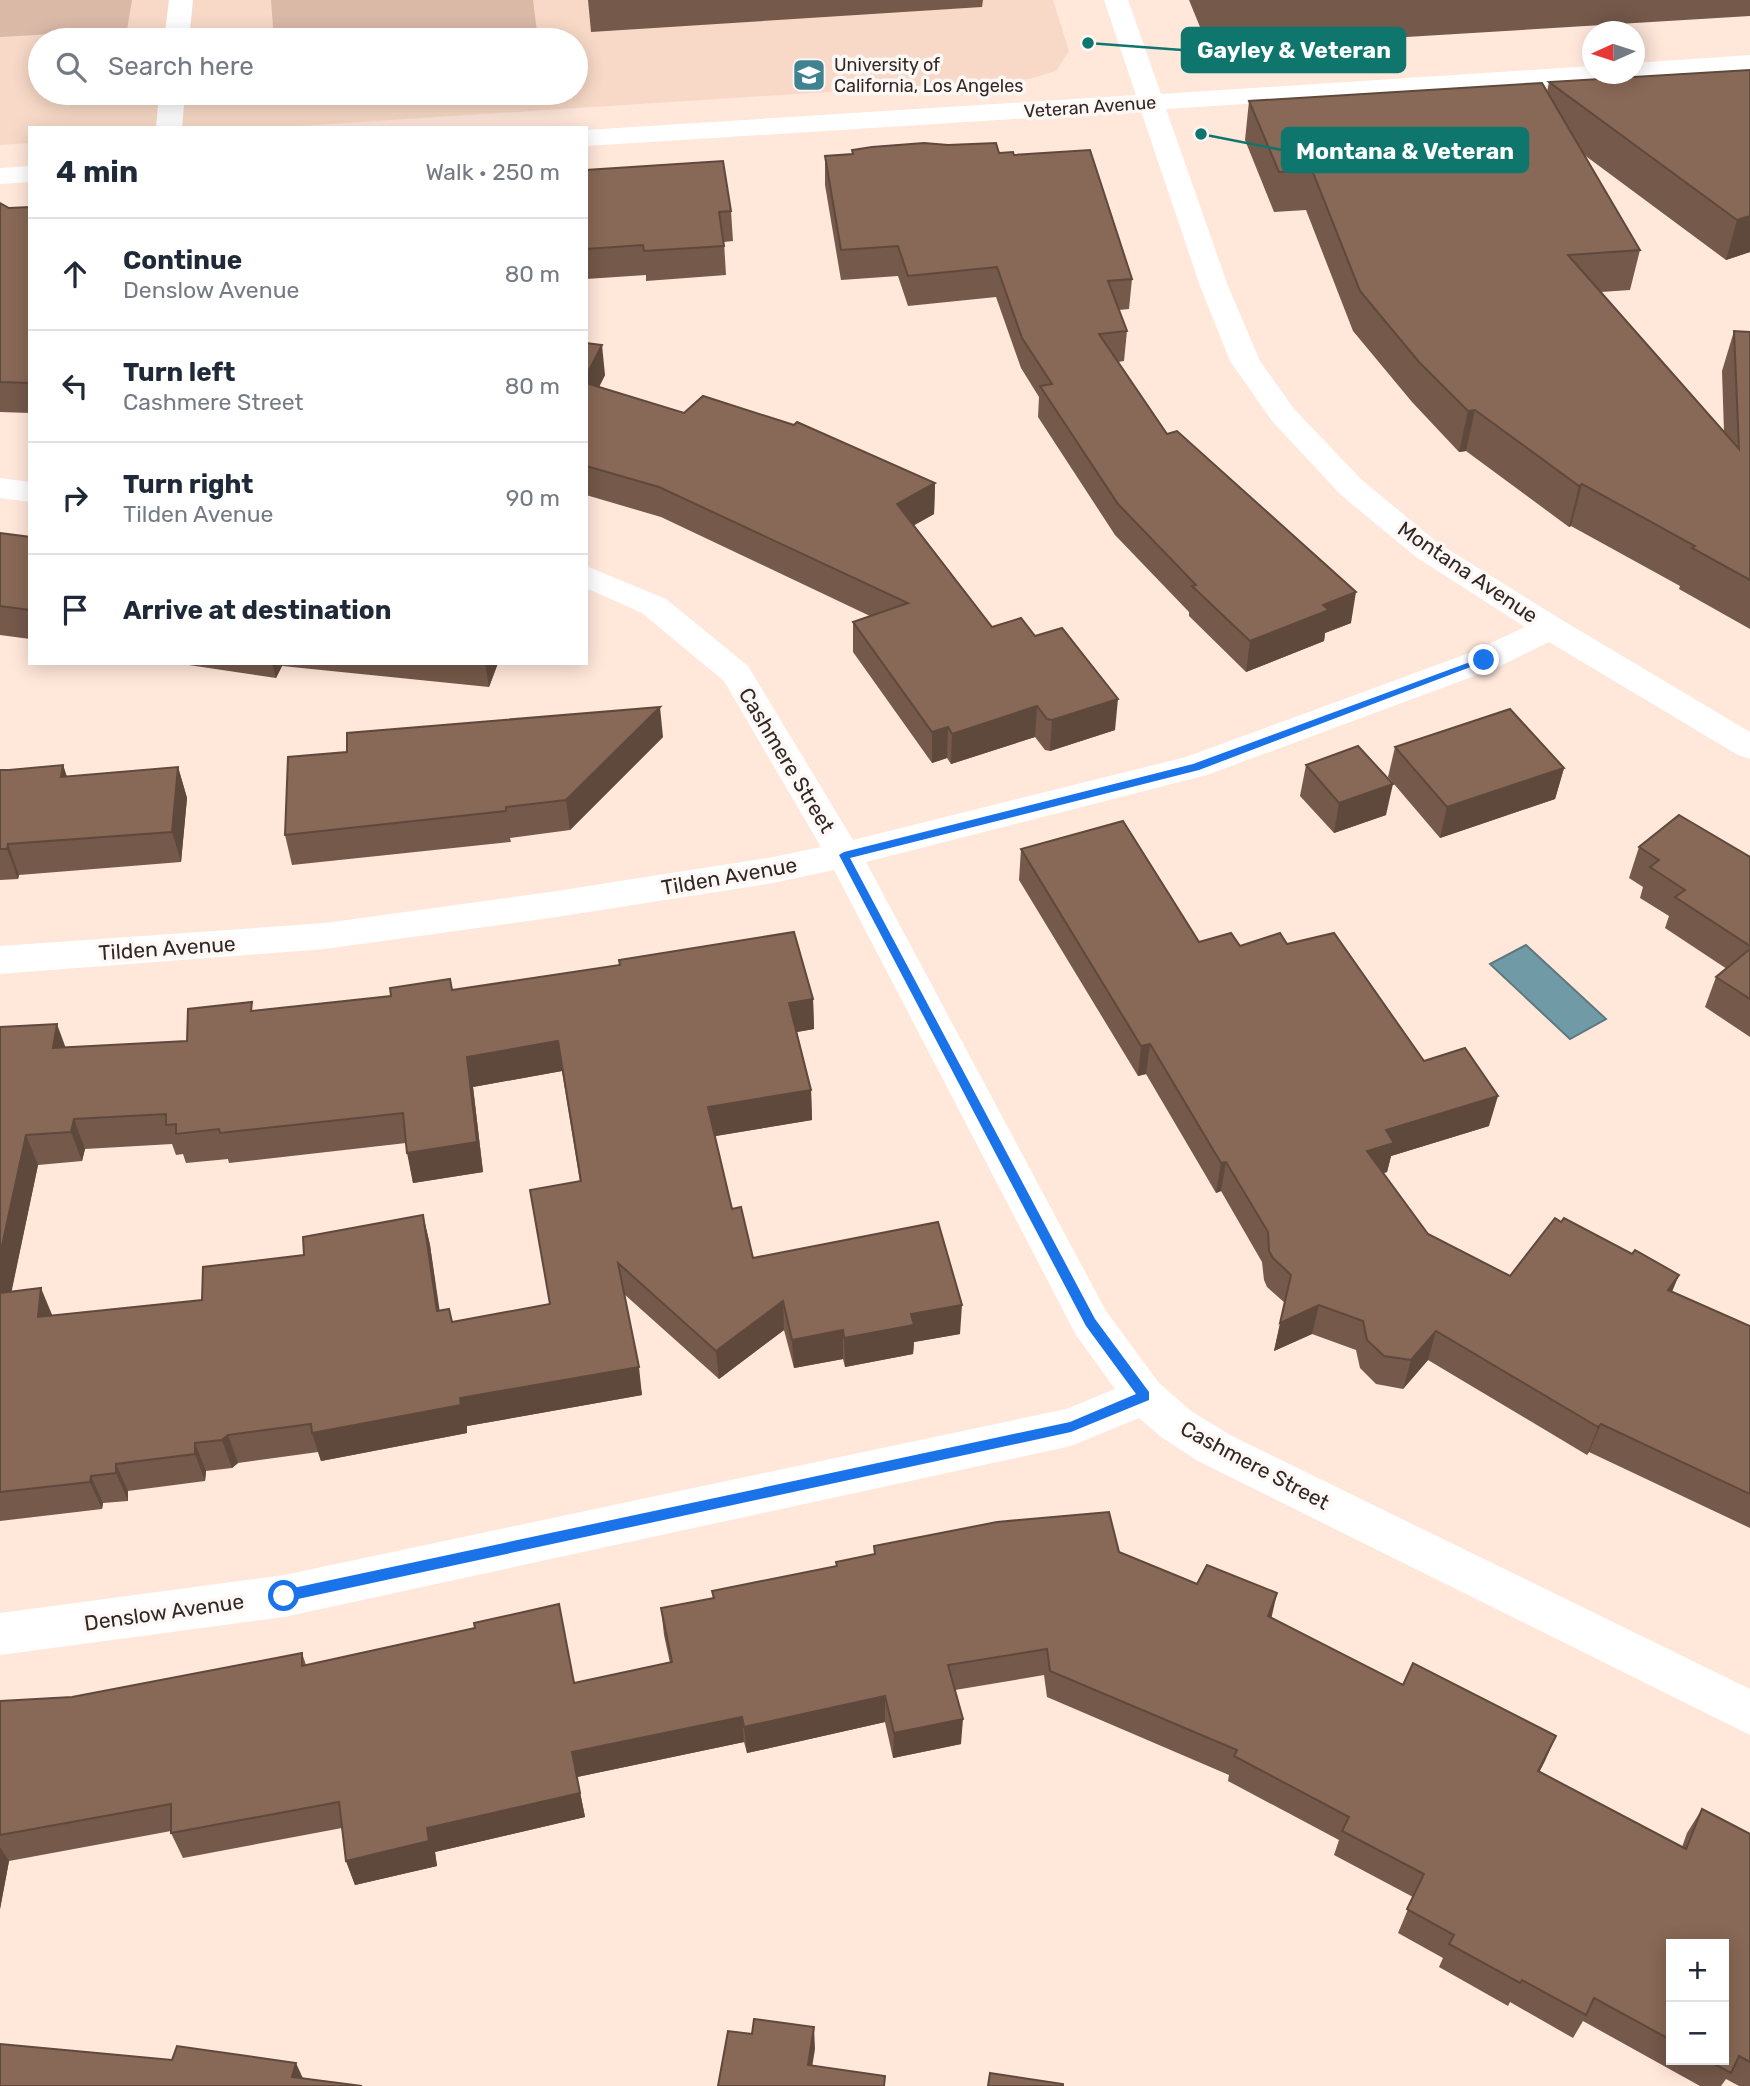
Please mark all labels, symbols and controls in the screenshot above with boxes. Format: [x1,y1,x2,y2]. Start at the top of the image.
north arrow [1582,21,1645,84]
search box [28,28,588,105]
callout: Gayley & Veteran [1182,28,1405,72]
text: Gayley & Veteran [1197,36,1391,64]
icon: search [52,48,90,86]
text: Search here [108,51,254,82]
place label: University of California, Los Angeles [834,54,1024,97]
school or university icon: University of California, Los Angeles [790,56,828,94]
street label: Veteran Avenue [1023,91,1157,123]
callout: Montana & Veteran [1282,128,1528,172]
text: Montana & Veteran [1296,137,1514,165]
text: 4 min [56,154,138,190]
text: Walk · 250 m [425,158,560,186]
text: Continue [123,245,242,276]
icon: ahead [56,255,94,293]
text: 80 m [505,260,560,288]
text: Denslow Avenue [123,276,299,304]
text: Turn left [123,357,235,388]
icon: left [56,367,94,405]
text: 80 m [505,372,560,400]
text: Cashmere Street [123,388,304,416]
text: Turn right [123,469,253,500]
icon: right [56,479,94,517]
text: 90 m [506,484,560,512]
text: Tilden Avenue [123,500,274,528]
street label: Montana Avenue [1393,516,1543,628]
icon: arrive [56,591,94,629]
text: Arrive at destination [123,595,391,626]
route end [1468,644,1499,675]
street label: Cashmere Street [734,683,840,837]
street label: Tilden Avenue [659,852,799,900]
street label: Tilden Avenue [98,931,236,965]
street label: Cashmere Street [1176,1415,1334,1515]
route start [268,1580,299,1611]
street label: Denslow Avenue [83,1588,245,1636]
map controls [1666,1939,1729,2065]
button: + [1666,1939,1729,2002]
button: − [1666,2002,1729,2065]

